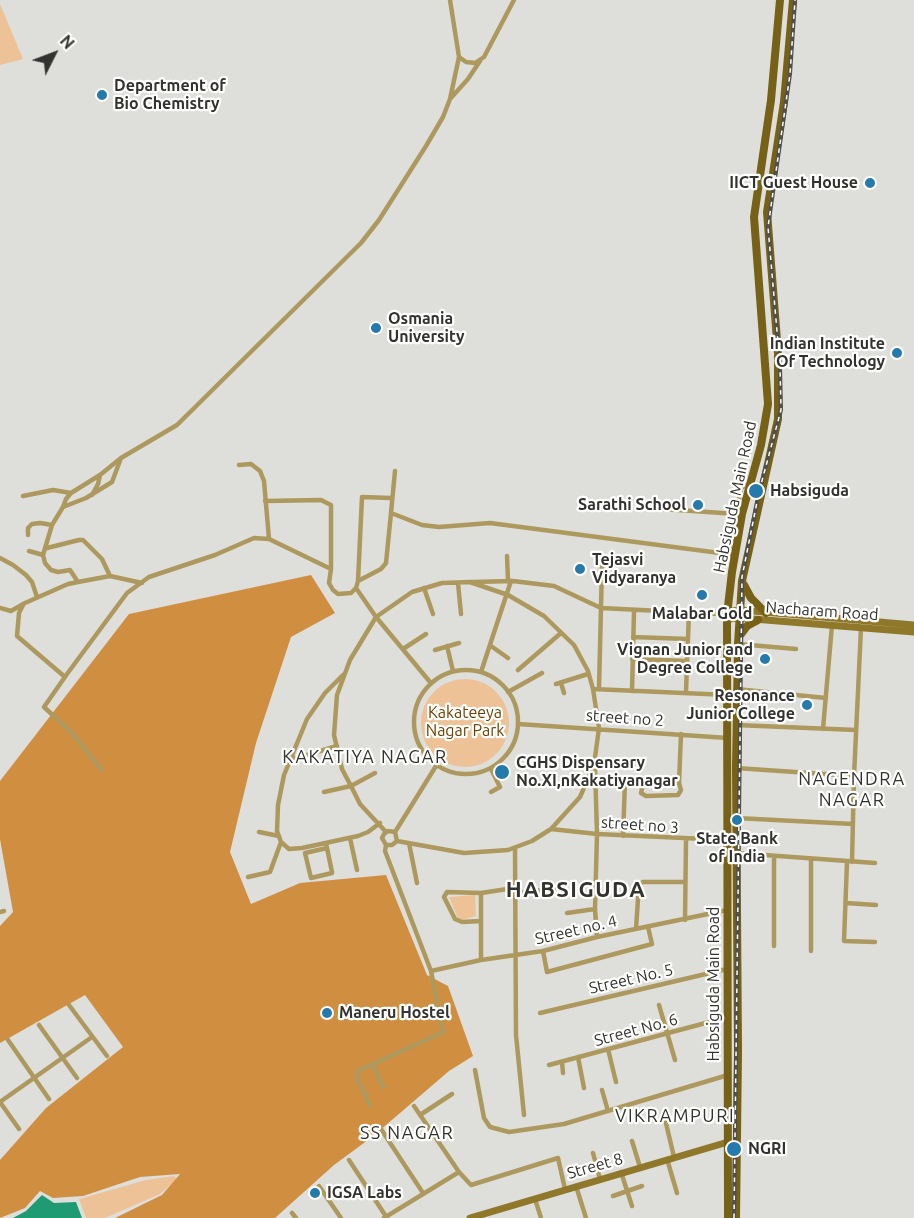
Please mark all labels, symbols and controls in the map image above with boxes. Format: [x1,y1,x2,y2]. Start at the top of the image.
north arrow [24,24,84,84]
text: N [57,31,78,52]
place label: Department of Bio Chemistry [114,76,226,114]
marker: Department of Bio Chemistry [95,88,109,102]
place label: IICT Guest House [729,173,858,193]
marker: IICT Guest House [863,176,877,190]
place label: Osmania University [388,309,465,347]
marker: Osmania University [369,321,383,335]
place label: Indian Institute Of Technology [770,334,885,372]
marker: Indian Institute Of Technology [890,346,904,360]
street label: Habsiguda Main Road [710,419,760,575]
place label: Habsiguda [770,481,849,501]
marker: Habsiguda [747,482,765,500]
place label: Sarathi School [578,495,686,515]
marker: Sarathi School [691,498,705,512]
place label: Tejasvi Vidyaranya [592,550,676,588]
marker: Tejasvi Vidyaranya [573,562,587,576]
marker: Malabar Gold [695,588,709,602]
street label: Nacharam Road [765,597,879,625]
place label: Malabar Gold [652,604,752,624]
place label: Vignan Junior and Degree College [617,640,753,678]
marker: Vignan Junior and Degree College [758,652,772,666]
place label: Resonance Junior College [686,686,795,724]
marker: Resonance Junior College [800,698,814,712]
park label: Kakateeya Nagar Park [426,703,504,741]
street label: street no 2 [585,706,665,730]
district label: KAKATIYA NAGAR [282,746,448,768]
place label: CGHS Dispensary No.XI,nKakatiyanagar [516,753,678,791]
marker: CGHS Dispensary No.XI,nKakatiyanagar [493,763,511,781]
district label: NAGENDRA NAGAR [798,768,906,810]
street label: street no 3 [600,813,680,837]
marker: State Bank of India [730,813,744,827]
place label: State Bank of India [696,829,778,867]
district label: HABSIGUDA [506,877,646,903]
street label: Habsiguda Main Road [704,907,724,1061]
street label: Street no. 4 [533,911,619,949]
street label: Street No. 5 [587,960,675,998]
place label: Maneru Hostel [339,1003,450,1023]
marker: Maneru Hostel [320,1006,334,1020]
street label: Street No. 6 [592,1010,680,1050]
district label: VIKRAMPURI [615,1105,735,1127]
district label: SS NAGAR [360,1122,454,1144]
place label: NGRI [748,1139,786,1159]
marker: NGRI [725,1140,743,1158]
street label: Street 8 [565,1149,625,1183]
place label: IGSA Labs [327,1183,402,1203]
marker: IGSA Labs [308,1186,322,1200]

